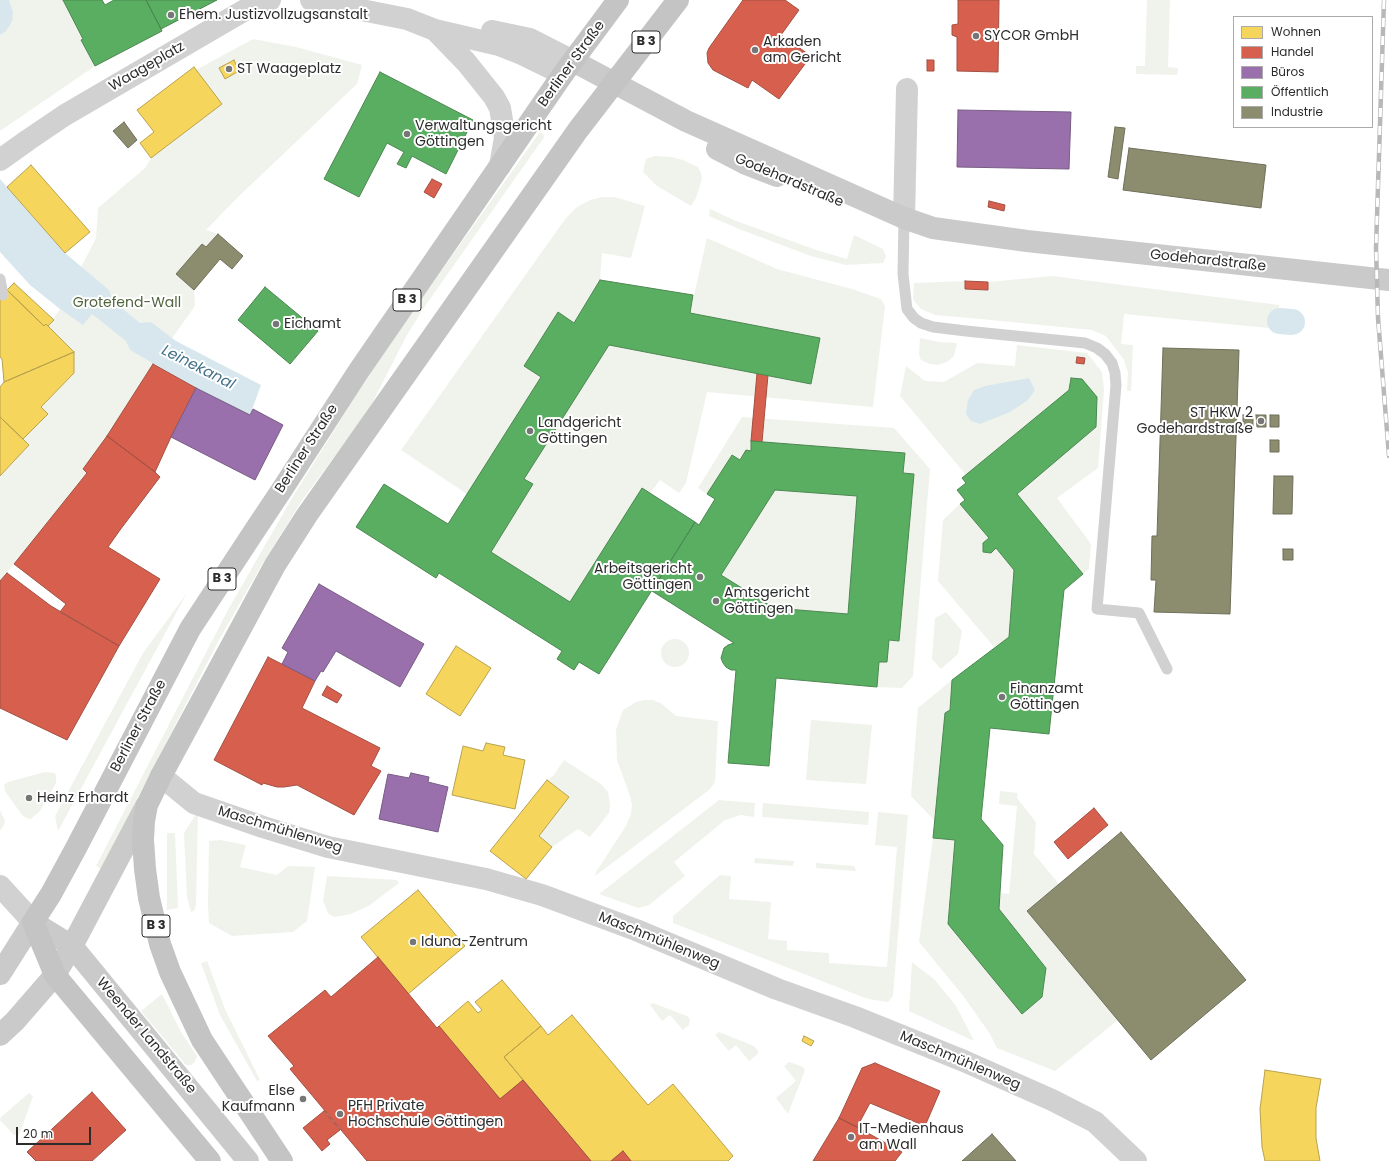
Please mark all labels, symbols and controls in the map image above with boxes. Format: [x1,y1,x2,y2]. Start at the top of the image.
place label: Ehem. Justizvollzugsanstalt [179,7,368,23]
marker: Ehem. Justizvollzugsanstalt [166,10,176,20]
legend [1233,16,1373,128]
street label: Berliner Straße [535,18,609,110]
text: Wohnen [1271,23,1321,40]
place label: SYCOR GmbH [984,28,1079,44]
road number: B 3 [632,31,660,53]
marker: SYCOR GmbH [971,31,981,41]
place label: Arkaden am Gericht [763,34,841,66]
street label: Waageplatz [106,39,188,95]
text: Handel [1271,43,1314,60]
marker: Arkaden am Gericht [750,45,760,55]
place label: ST Waageplatz [237,61,341,77]
text: Büros [1271,63,1304,80]
marker: ST Waageplatz [224,64,234,74]
text: Öffentlich [1271,83,1329,100]
text: Industrie [1271,103,1323,120]
place label: Verwaltungsgericht Göttingen [415,118,552,150]
marker: Verwaltungsgericht Göttingen [402,129,412,139]
street label: Godehardstraße [732,151,846,211]
street label: Godehardstraße [1149,247,1267,275]
road number: B 3 [393,289,421,311]
park label: Grotefend-Wall [73,295,181,311]
place label: Eichamt [284,316,341,332]
marker: Eichamt [271,319,281,329]
water label: Leinekanal [158,342,238,394]
street label: Berliner Straße [272,402,342,496]
place label: ST HKW 2 Godehardstraße [1137,405,1253,438]
place label: Landgericht Göttingen [538,415,621,448]
marker: ST HKW 2 Godehardstraße [1256,416,1266,426]
marker: Landgericht Göttingen [525,426,535,436]
place label: Arbeitsgericht Göttingen [594,561,692,594]
road number: B 3 [208,568,236,590]
marker: Arbeitsgericht Göttingen [695,572,705,582]
place label: Amtsgericht Göttingen [724,585,810,618]
marker: Amtsgericht Göttingen [711,596,721,606]
street label: Berliner Straße [108,677,170,775]
place label: Finanzamt Göttingen [1010,681,1083,714]
marker: Finanzamt Göttingen [997,692,1007,702]
place label: Heinz Erhardt [37,790,128,806]
marker: Heinz Erhardt [24,793,34,803]
street label: Maschmühlenweg [216,803,344,857]
street label: Maschmühlenweg [596,909,722,973]
road number: B 3 [142,915,170,937]
place label: Iduna-Zentrum [421,934,528,950]
marker: Iduna-Zentrum [408,937,418,947]
street label: Weender Landstraße [93,975,199,1097]
street label: Maschmühlenweg [897,1028,1023,1094]
place label: Else Kaufmann [222,1083,295,1116]
marker: Else Kaufmann [298,1094,308,1104]
place label: PFH Private Hochschule Göttingen [348,1098,503,1130]
marker: PFH Private Hochschule Göttingen [335,1109,345,1119]
scale bar [18,1119,93,1145]
place label: IT-Medienhaus am Wall [859,1121,964,1154]
text: 20 m [23,1125,53,1142]
marker: IT-Medienhaus am Wall [846,1132,856,1142]

